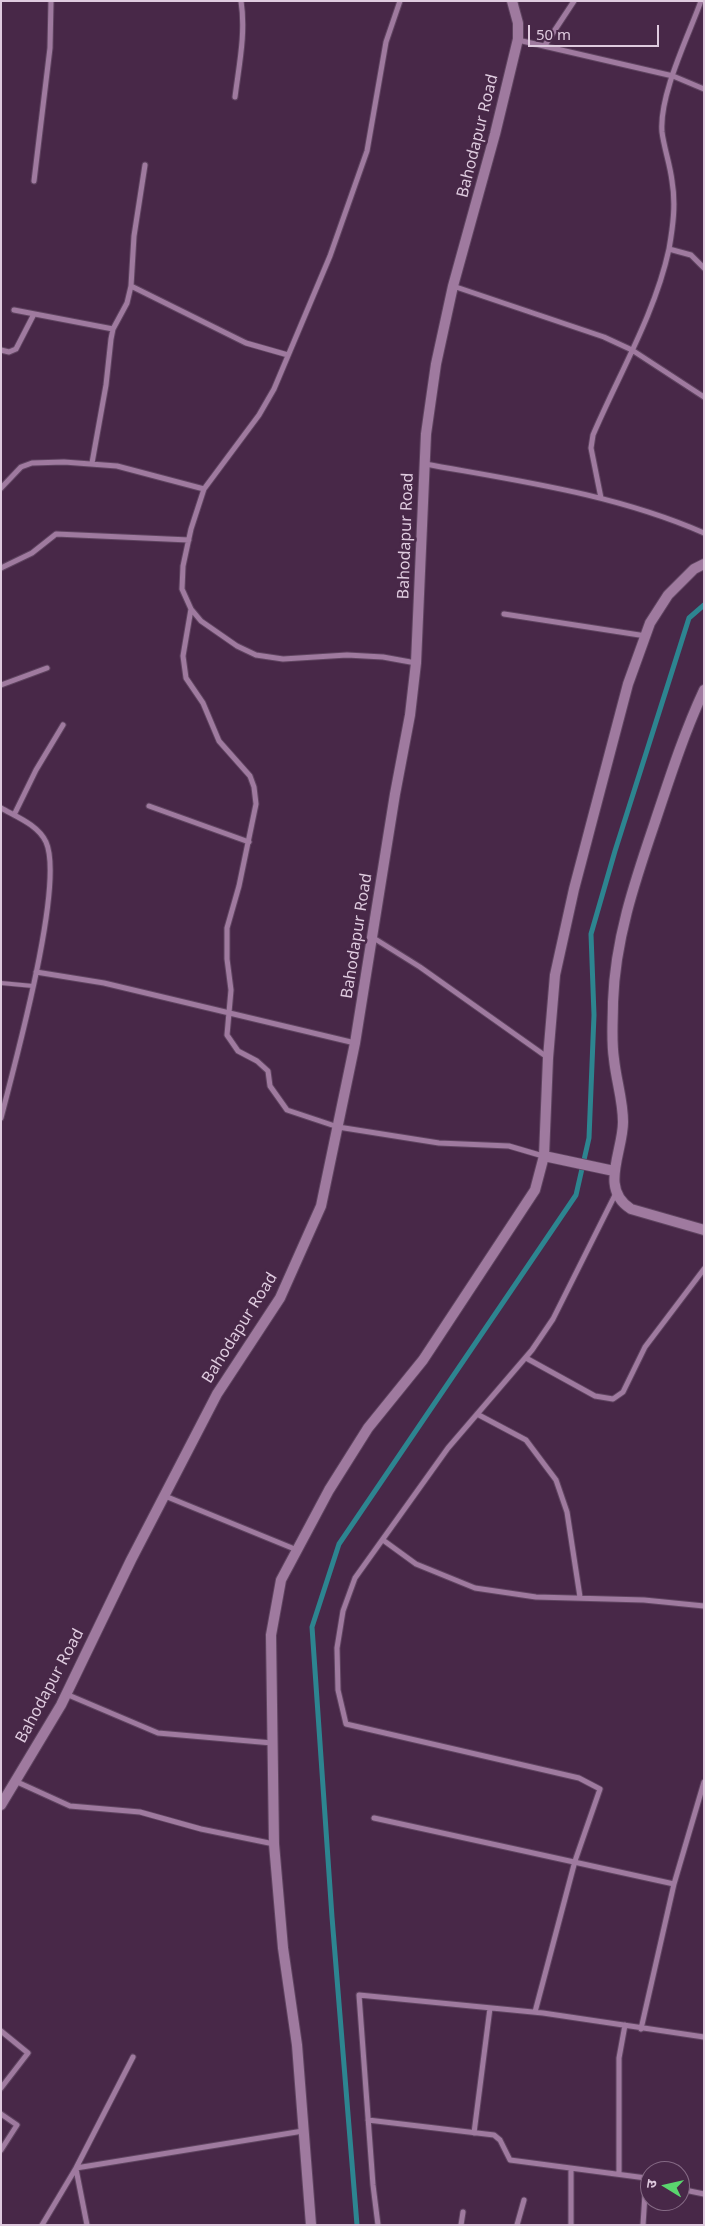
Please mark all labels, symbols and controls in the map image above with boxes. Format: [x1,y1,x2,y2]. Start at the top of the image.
scale bar [530,15,661,47]
text: 50 m [536,24,571,44]
street label: Bahodapur Road [453,72,503,200]
street label: Bahodapur Road [394,472,418,600]
street label: Bahodapur Road [338,872,376,1000]
street label: Bahodapur Road [198,1269,282,1387]
street label: Bahodapur Road [12,1626,88,1746]
north arrow [640,2161,690,2211]
text: उ [641,2178,661,2189]

